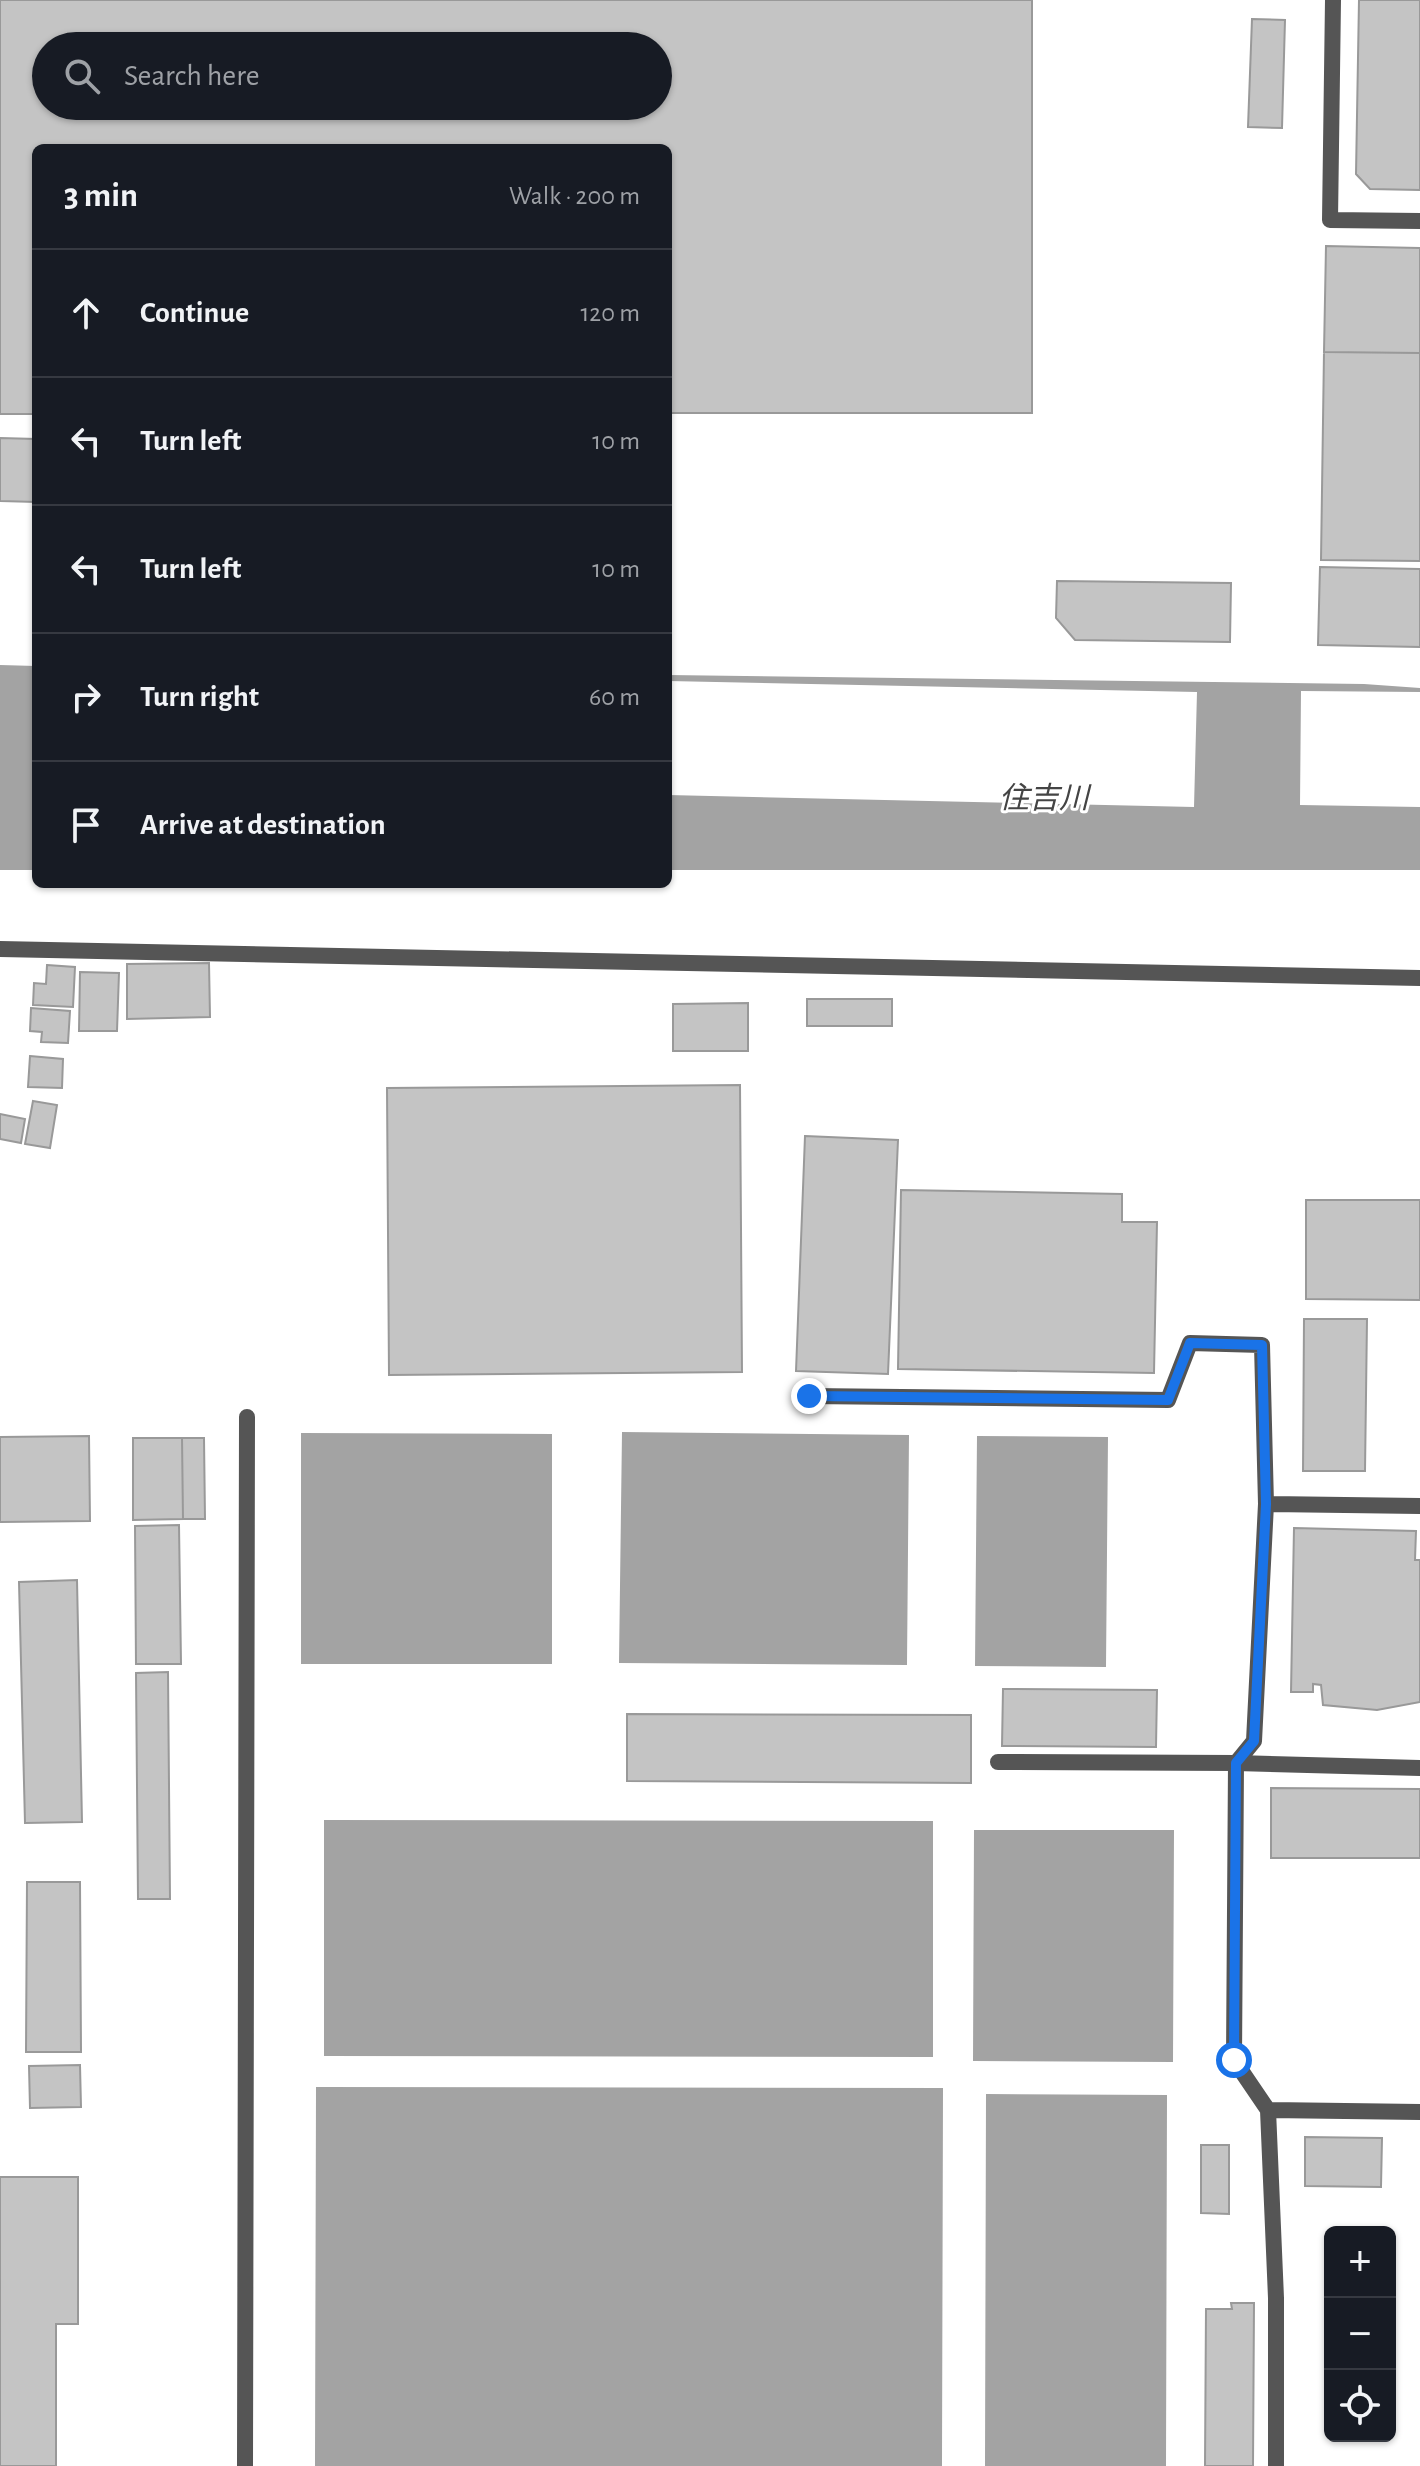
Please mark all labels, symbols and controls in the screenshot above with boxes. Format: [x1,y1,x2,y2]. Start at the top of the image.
search box [32,32,672,120]
icon: search [60,54,104,98]
text: Search here [124,61,260,91]
text: 3 min [64,179,138,213]
text: Walk · 200 m [509,183,640,209]
icon: ahead [64,291,108,335]
text: Continue [140,298,249,328]
text: 120 m [580,300,640,326]
icon: left [64,419,108,463]
text: Turn left [140,426,241,456]
text: 10 m [592,428,640,454]
icon: left [64,547,108,591]
text: Turn left [140,554,241,584]
text: 10 m [592,556,640,582]
icon: right [64,675,108,719]
text: Turn right [140,682,259,712]
text: 60 m [589,684,640,710]
water label: 住吉川 [999,782,1092,814]
icon: arrive [64,803,108,847]
text: Arrive at destination [140,810,386,840]
route end [791,1378,827,1414]
route start [1216,2042,1252,2078]
map controls [1324,2226,1396,2442]
button: + [1324,2226,1396,2298]
button: − [1324,2298,1396,2370]
button: locate [1324,2370,1396,2442]

